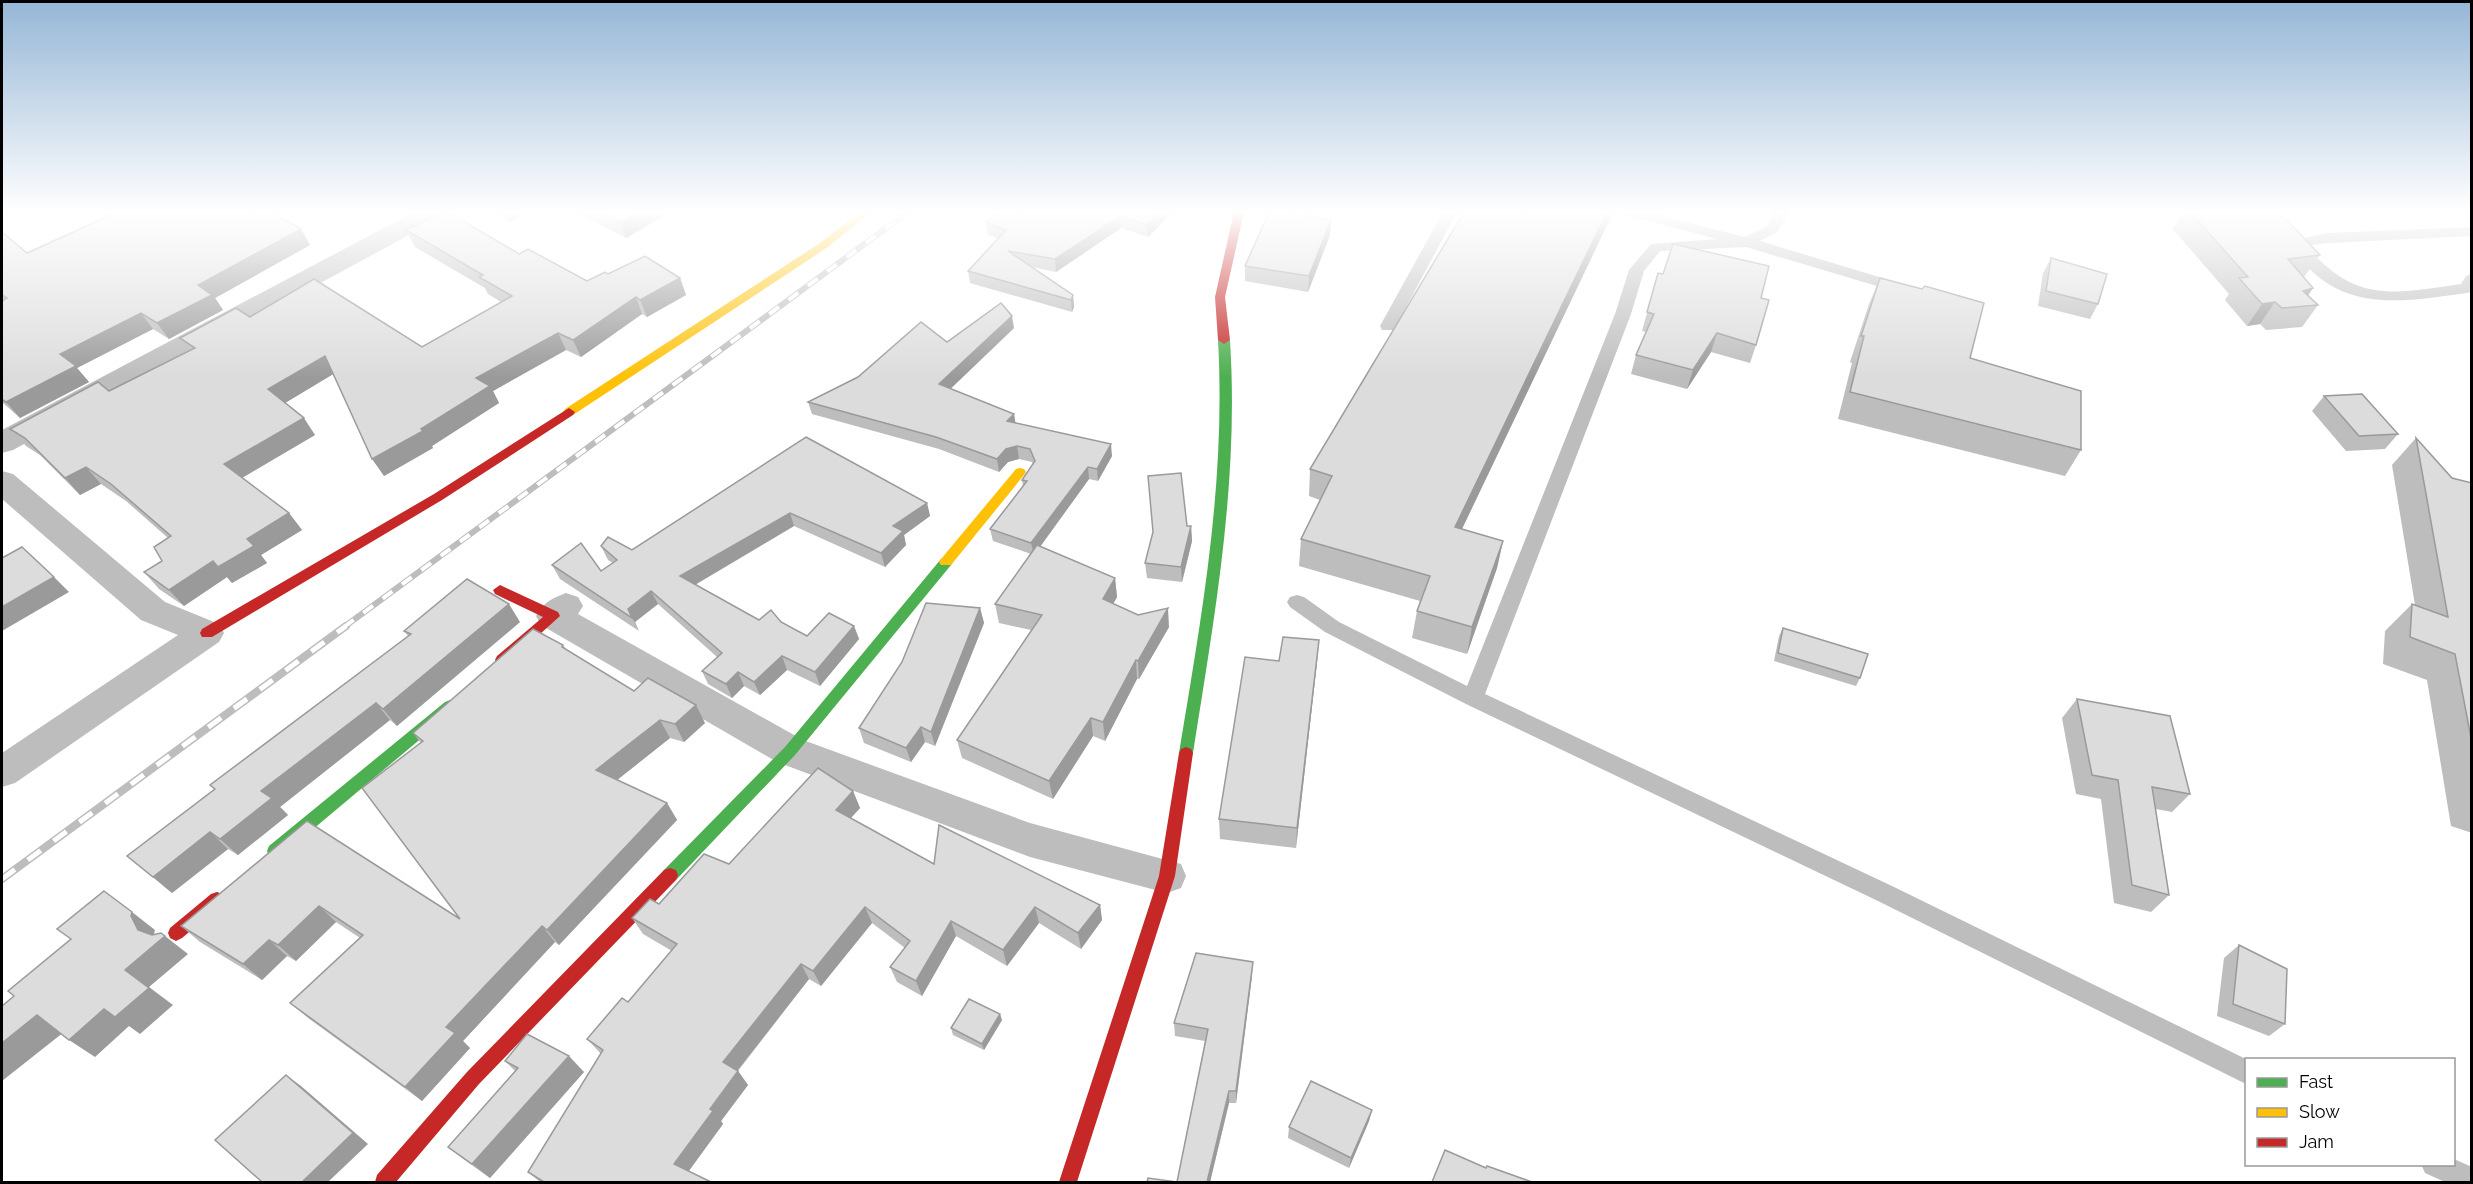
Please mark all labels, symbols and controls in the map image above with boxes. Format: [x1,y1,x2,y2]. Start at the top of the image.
legend [2245,1058,2455,1166]
text: Fast [2299,1071,2333,1092]
text: Slow [2299,1101,2340,1122]
text: Jam [2299,1131,2334,1152]

